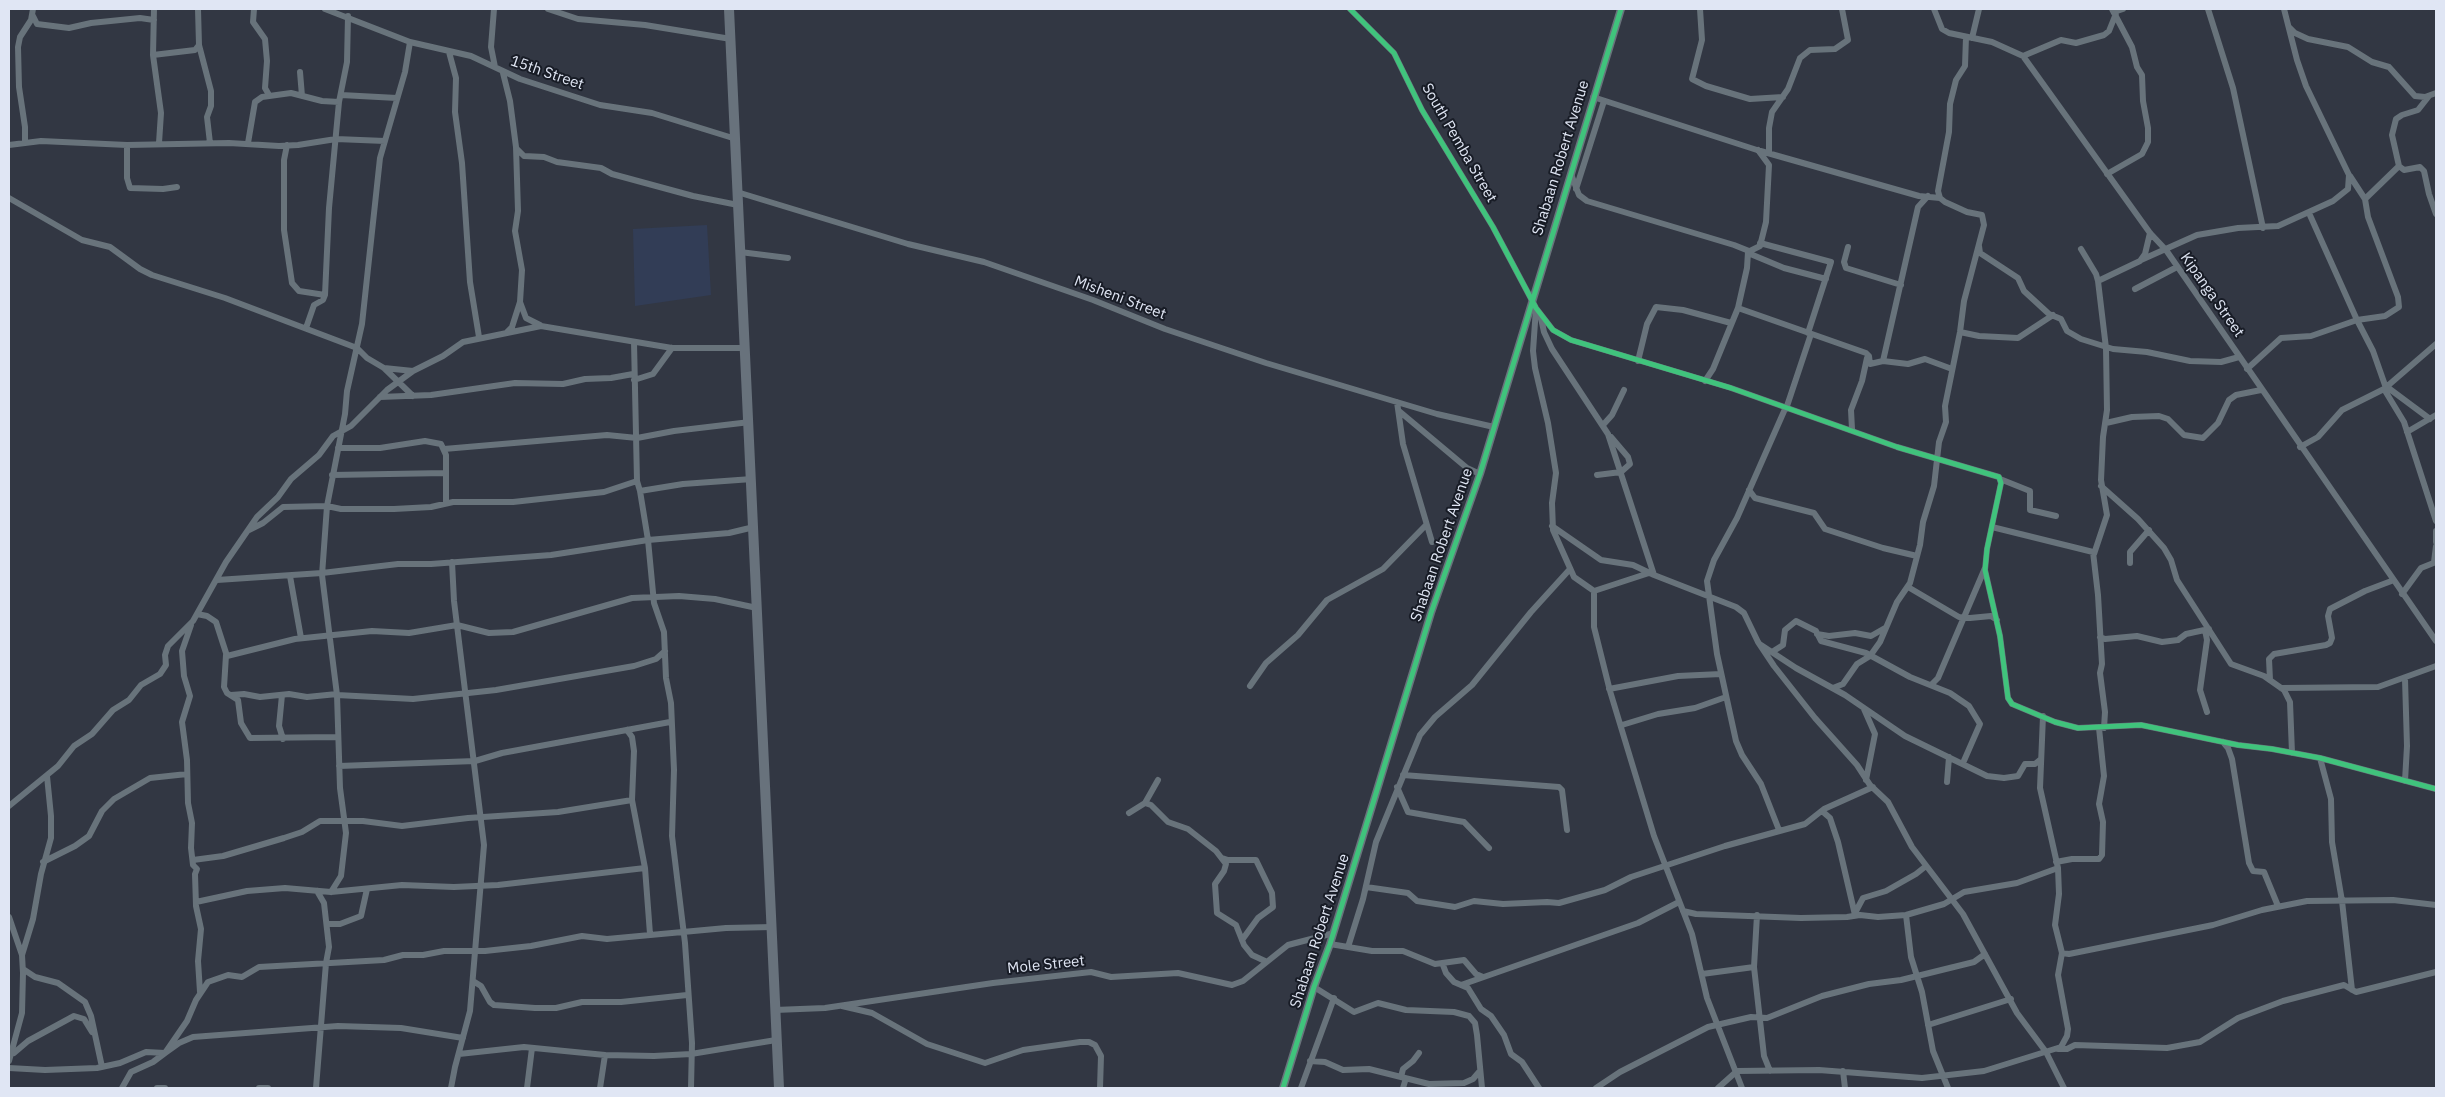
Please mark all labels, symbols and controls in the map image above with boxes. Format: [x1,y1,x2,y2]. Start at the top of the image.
street label: 15th Street [508,52,586,94]
street label: Shabaan Robert Avenue [1529,78,1593,238]
street label: South Pemba Street [1418,80,1500,206]
street label: Kipanga Street [2176,249,2248,341]
street label: Misheni Street [1072,272,1168,324]
street label: Shabaan Robert Avenue [1407,466,1477,624]
street label: Shabaan Robert Avenue [1287,852,1353,1010]
street label: Mole Street [1006,952,1086,978]

